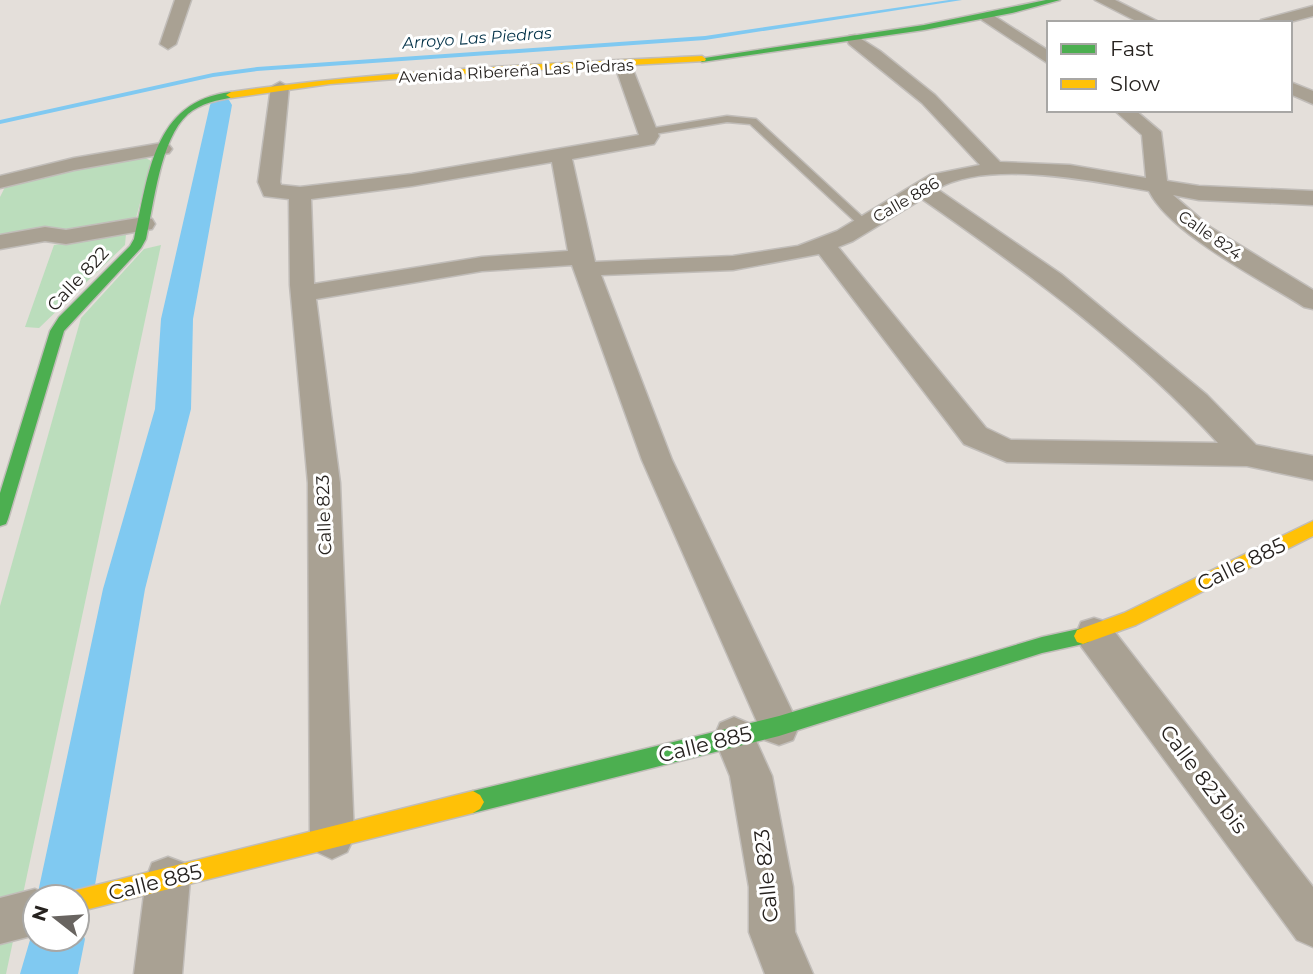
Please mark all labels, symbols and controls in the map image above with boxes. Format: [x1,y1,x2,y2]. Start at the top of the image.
legend [1047,21,1292,112]
water label: Arroyo Las Piedras [401,23,553,53]
text: Fast [1110,36,1154,61]
street label: Avenida Ribereña Las Piedras [398,55,634,87]
text: Slow [1110,71,1160,96]
street label: Calle 886 [870,173,943,227]
street label: Calle 824 [1175,206,1246,264]
street label: Calle 822 [43,242,113,316]
street label: Calle 823 [312,474,336,556]
street label: Calle 885 [1193,532,1289,596]
street label: Calle 885 [656,720,754,768]
street label: Calle 823 bis [1155,720,1253,838]
street label: Calle 823 [749,828,783,924]
street label: Calle 885 [106,858,204,906]
north arrow [21,883,91,953]
text: N [27,902,53,924]

